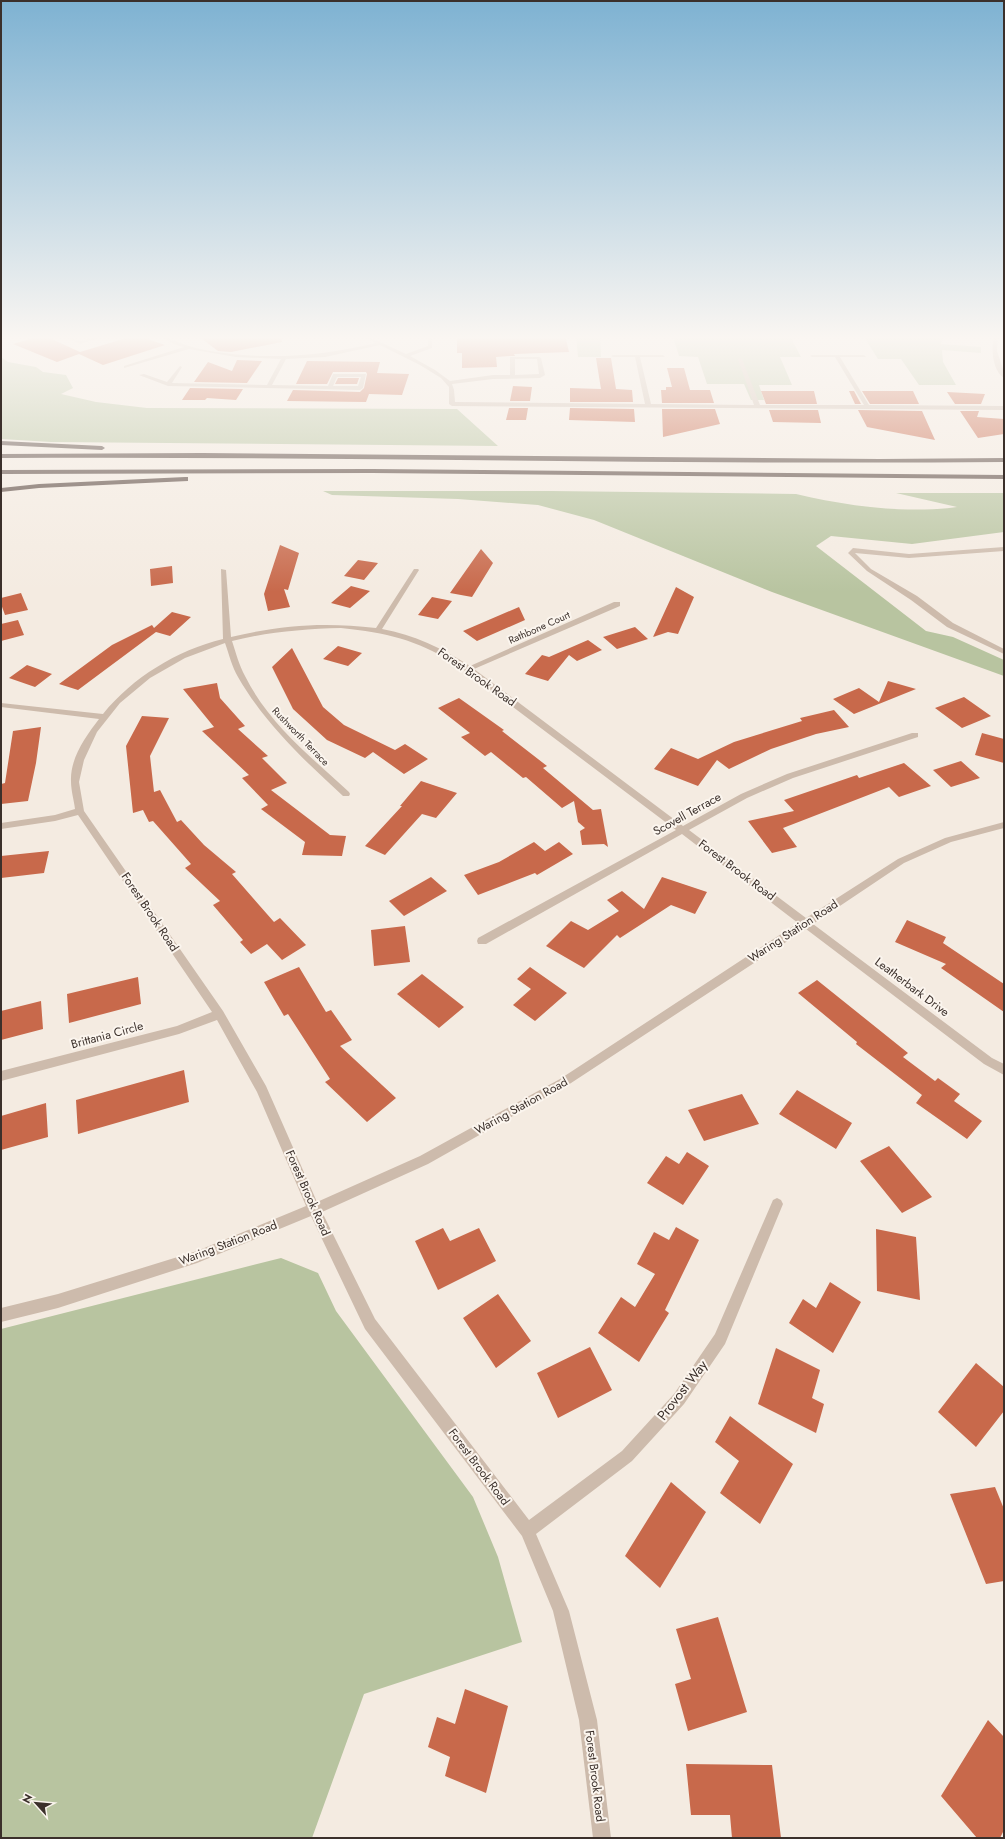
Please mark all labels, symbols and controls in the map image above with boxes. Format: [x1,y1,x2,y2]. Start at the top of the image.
street label: Rathbone Court [506,607,573,648]
street label: Forest Brook Road [434,643,520,711]
street label: Rushworth Terrace [269,704,333,769]
street label: Scovell Terrace [650,788,724,840]
street label: Forest Brook Road [695,835,779,905]
street label: Forest Brook Road [117,869,183,955]
street label: Waring Station Road [744,895,842,967]
street label: Leatherbark Drive [871,953,953,1021]
street label: Brittania Circle [69,1017,145,1053]
street label: Waring Station Road [471,1073,571,1139]
street label: Forest Brook Road [281,1147,335,1239]
street label: Waring Station Road [176,1216,280,1270]
street label: Provost Way [652,1355,712,1424]
street label: Forest Brook Road [444,1425,514,1509]
street label: Forest Brook Road [580,1729,610,1823]
north arrow [16,1783,56,1823]
text: N [18,1791,36,1806]

